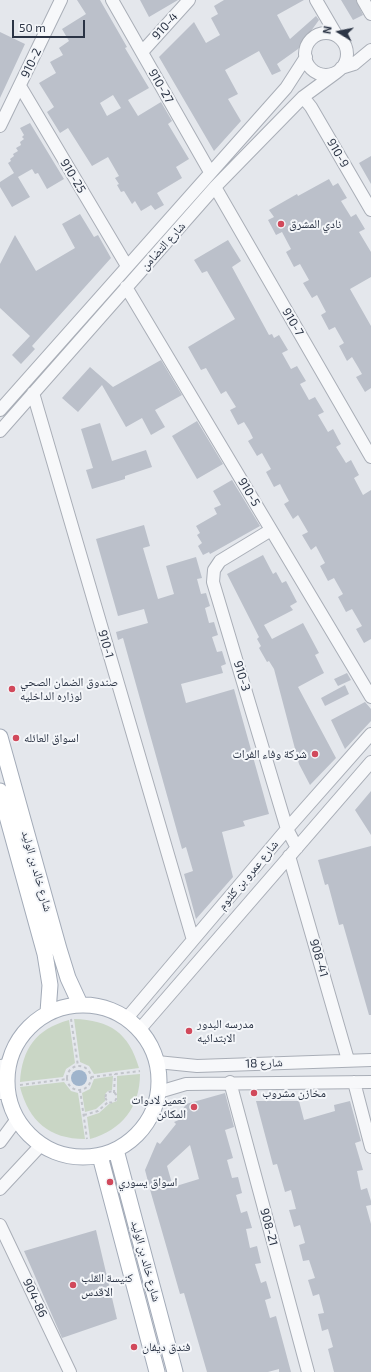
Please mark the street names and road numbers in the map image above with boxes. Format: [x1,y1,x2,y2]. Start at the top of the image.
street label: 910-4 [149,9,181,43]
street label: 910-2 [18,46,44,80]
street label: 910-27 [145,66,177,106]
street label: 910-9 [324,136,352,170]
street label: 910-25 [57,156,89,196]
street label: شارع التضامن [138,219,188,273]
street label: 910-7 [279,305,307,339]
street label: 910-5 [235,475,263,509]
street label: 910-1 [95,628,117,660]
street label: 910-3 [231,659,253,693]
street label: شارع خالد بن الوليد [19,829,55,913]
street label: شارع عمرو بن كلثوم [215,837,281,913]
street label: 908-41 [307,937,331,979]
street label: شارع 18 [245,1055,283,1071]
street label: 908-21 [257,1207,281,1247]
street label: شارع خالد بن الوليد [128,1219,164,1303]
street label: 904-86 [20,1276,50,1320]

